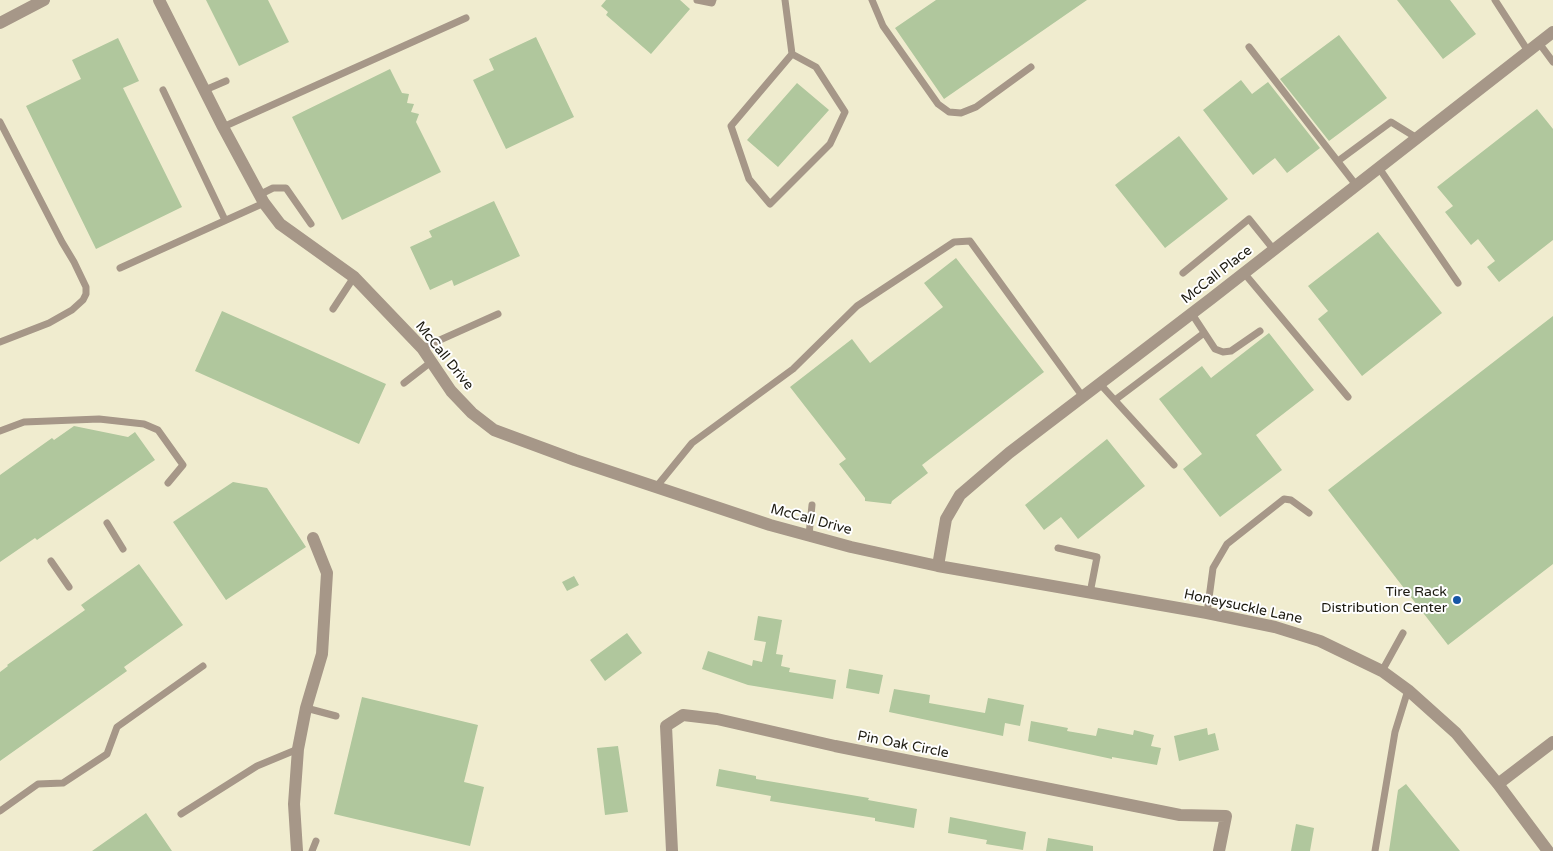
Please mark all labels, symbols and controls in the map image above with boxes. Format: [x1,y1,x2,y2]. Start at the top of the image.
street label: McCall Place [1178,242,1256,308]
street label: McCall Drive [411,318,477,394]
street label: McCall Drive [769,501,853,539]
place label: Tire Rack Distribution Center [1321,584,1447,616]
street label: Honeysuckle Lane [1182,586,1304,628]
marker: Tire Rack Distribution Center [1451,594,1463,606]
street label: Pin Oak Circle [856,728,950,762]

